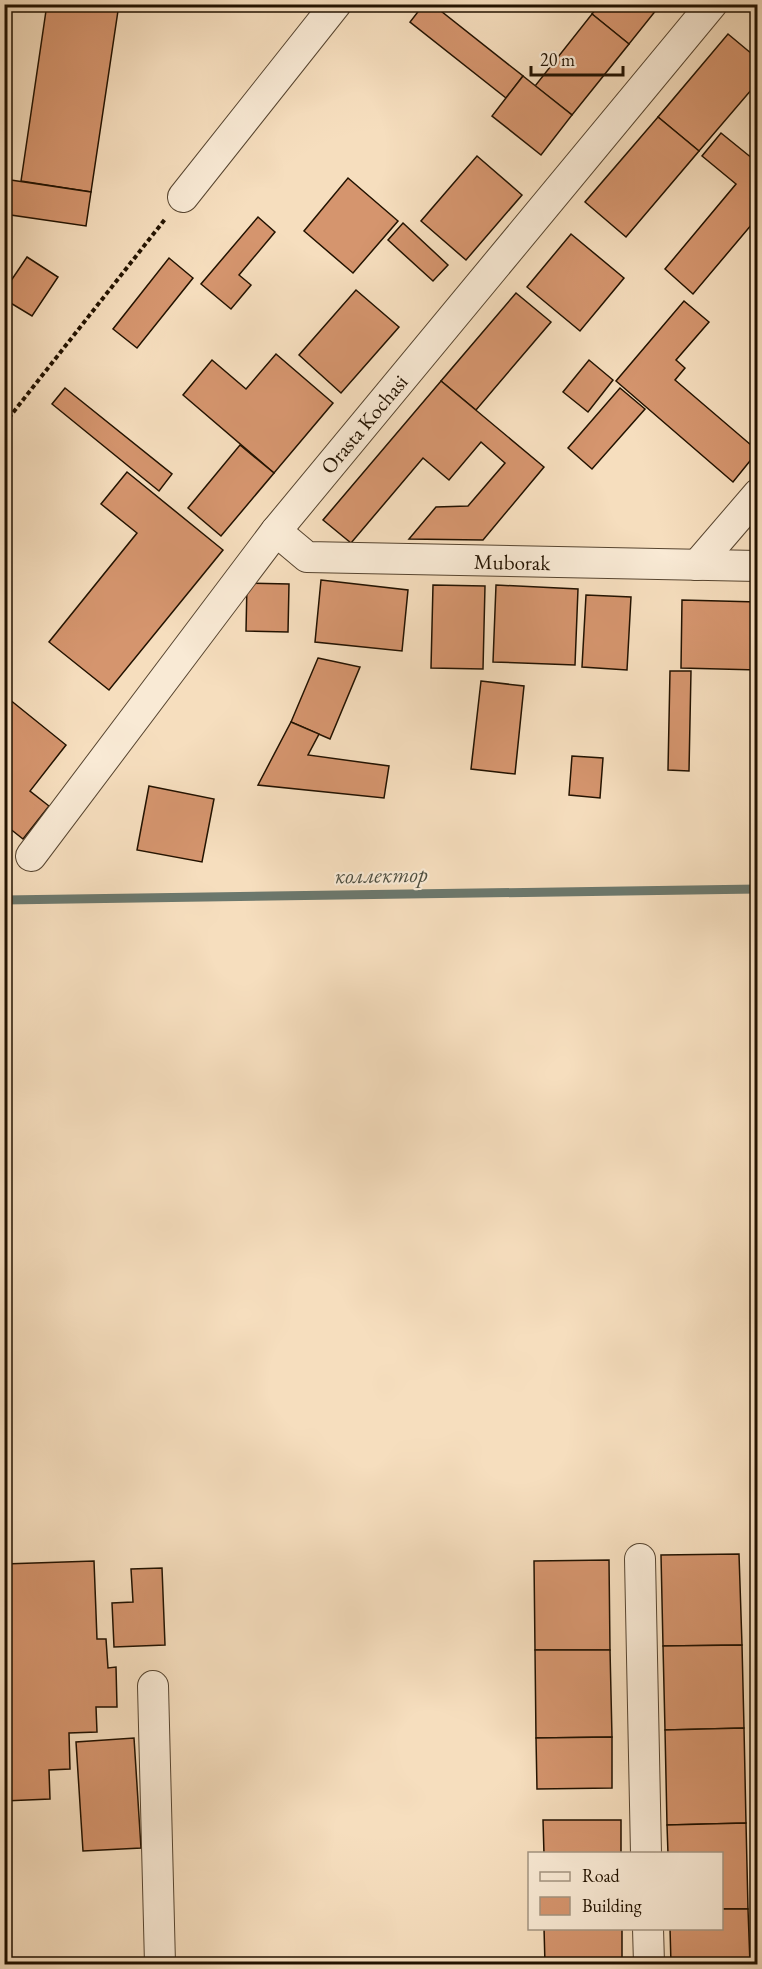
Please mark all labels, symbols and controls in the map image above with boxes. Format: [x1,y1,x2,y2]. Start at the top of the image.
scale bar [531,39,622,77]
text: 20 m [540,48,575,71]
street label: Orasta Kochasi [315,369,413,479]
street label: Muborak [474,548,552,576]
water label: коллектор [334,860,428,890]
legend [528,1852,723,1930]
text: Road [582,1864,621,1887]
text: Building [582,1894,642,1917]

